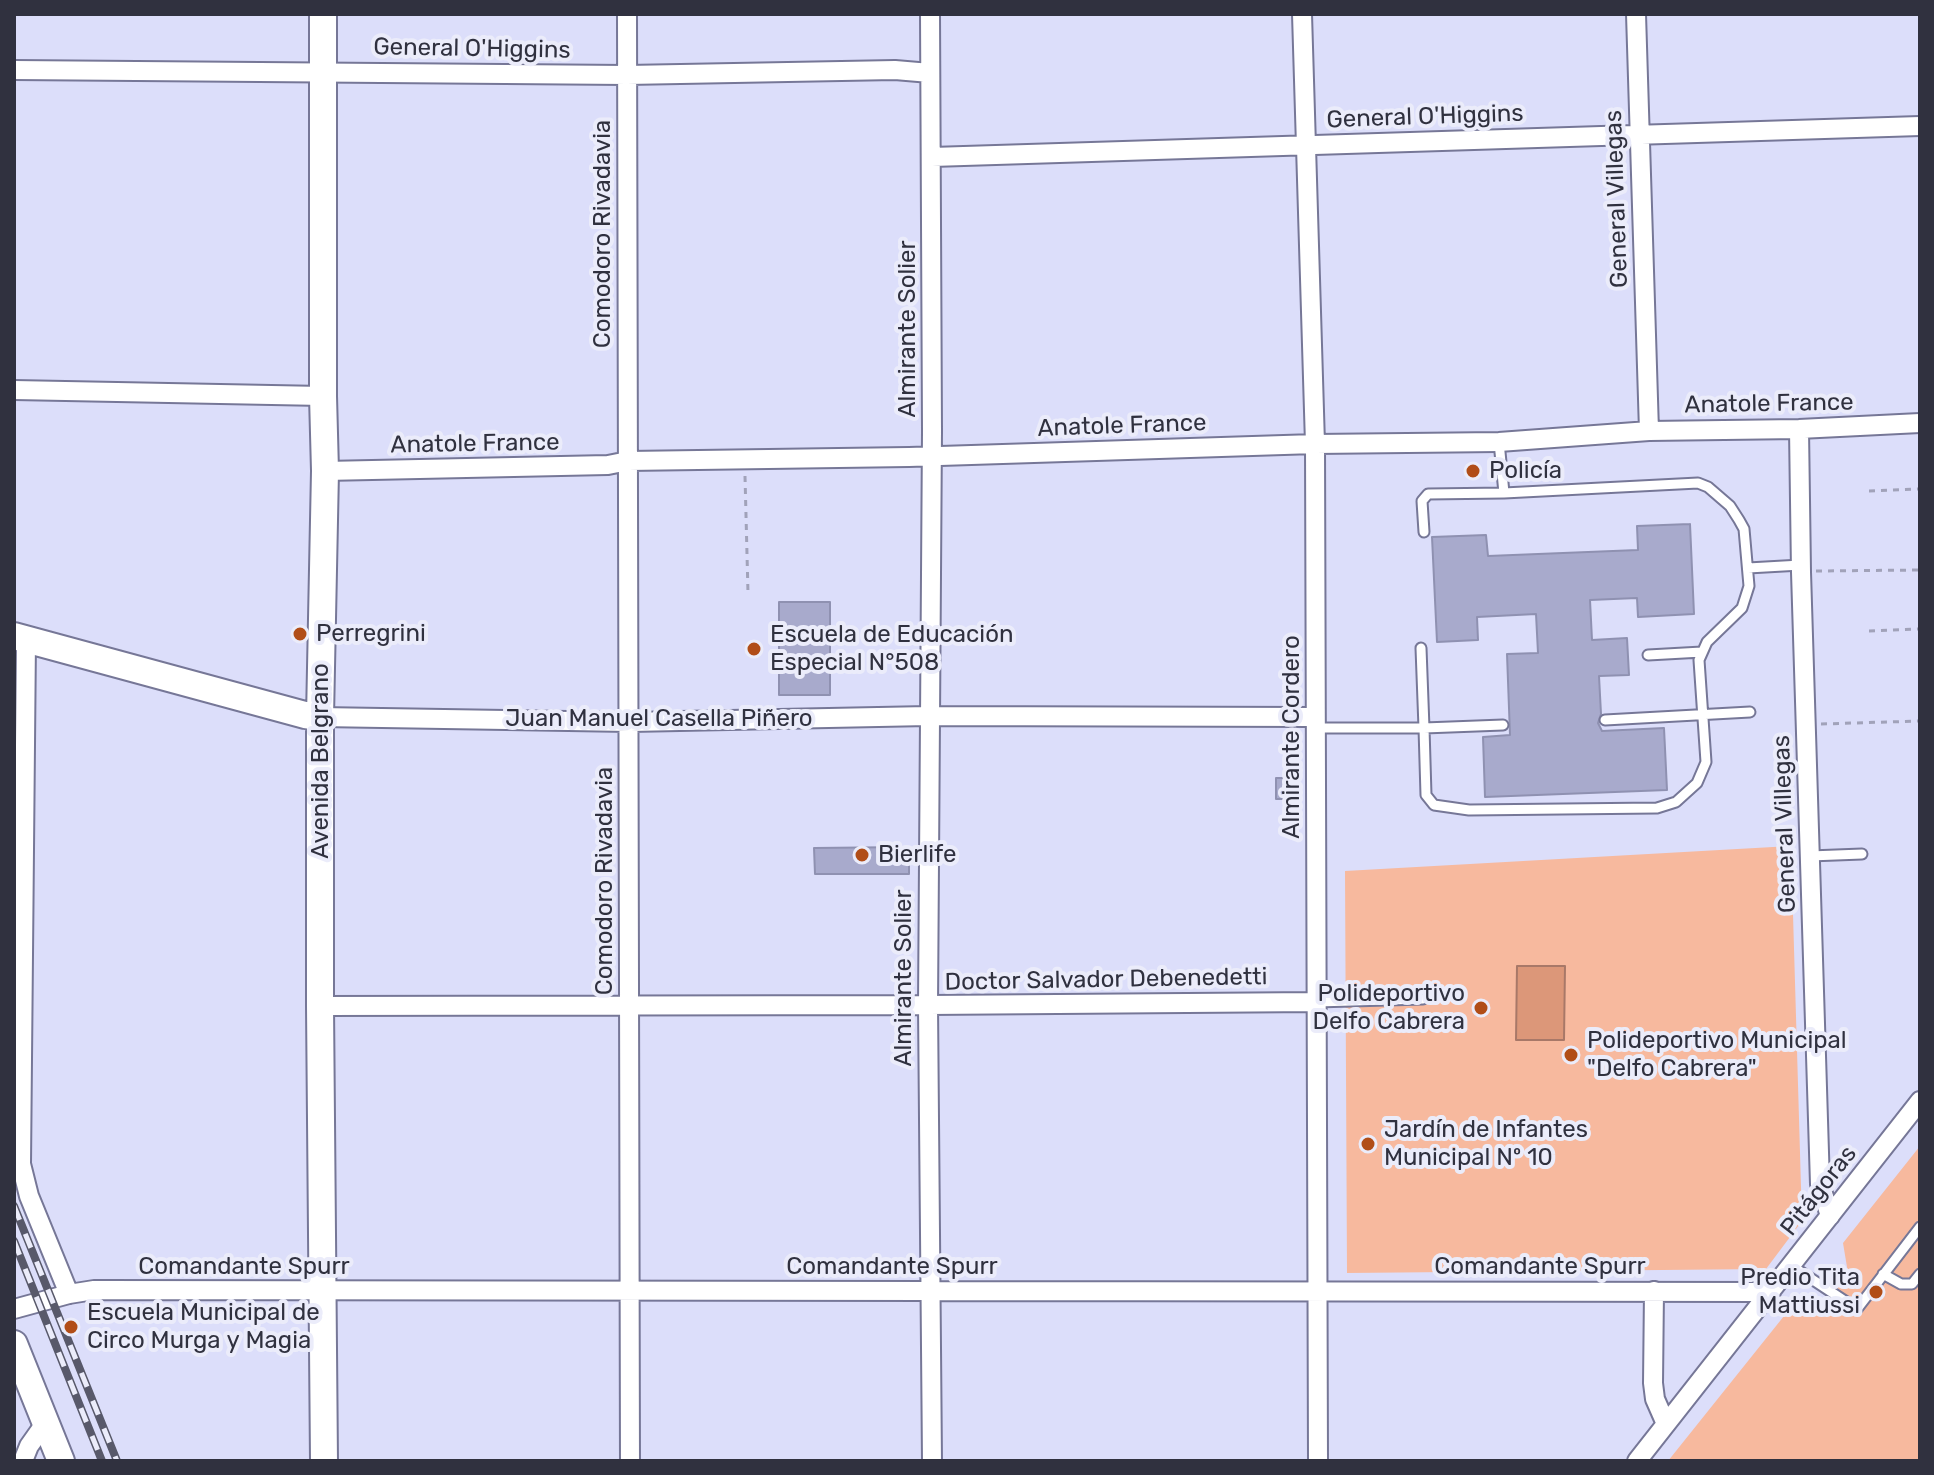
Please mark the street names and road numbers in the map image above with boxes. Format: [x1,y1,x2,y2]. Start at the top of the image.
street label: General O'Higgins [373,33,571,65]
street label: General O'Higgins [1326,99,1524,135]
street label: General Villegas [1600,110,1634,288]
street label: Comodoro Rivadavia [589,120,617,348]
street label: Almirante Solier [894,240,922,418]
street label: Anatole France [1684,388,1854,420]
street label: Anatole France [1037,409,1207,443]
street label: Anatole France [390,428,560,460]
street label: Almirante Cordero [1278,635,1306,839]
street label: Avenida Belgrano [307,663,335,859]
street label: Juan Manuel Casella Piñero [505,705,813,733]
street label: General Villegas [1768,735,1802,913]
street label: Comodoro Rivadavia [591,767,619,995]
street label: Almirante Solier [890,889,918,1067]
street label: Doctor Salvador Debenedetti [944,963,1268,997]
street label: Pitágoras [1775,1140,1863,1242]
street label: Comandante Spurr [138,1253,350,1281]
street label: Comandante Spurr [786,1253,998,1281]
street label: Comandante Spurr [1434,1253,1646,1281]

